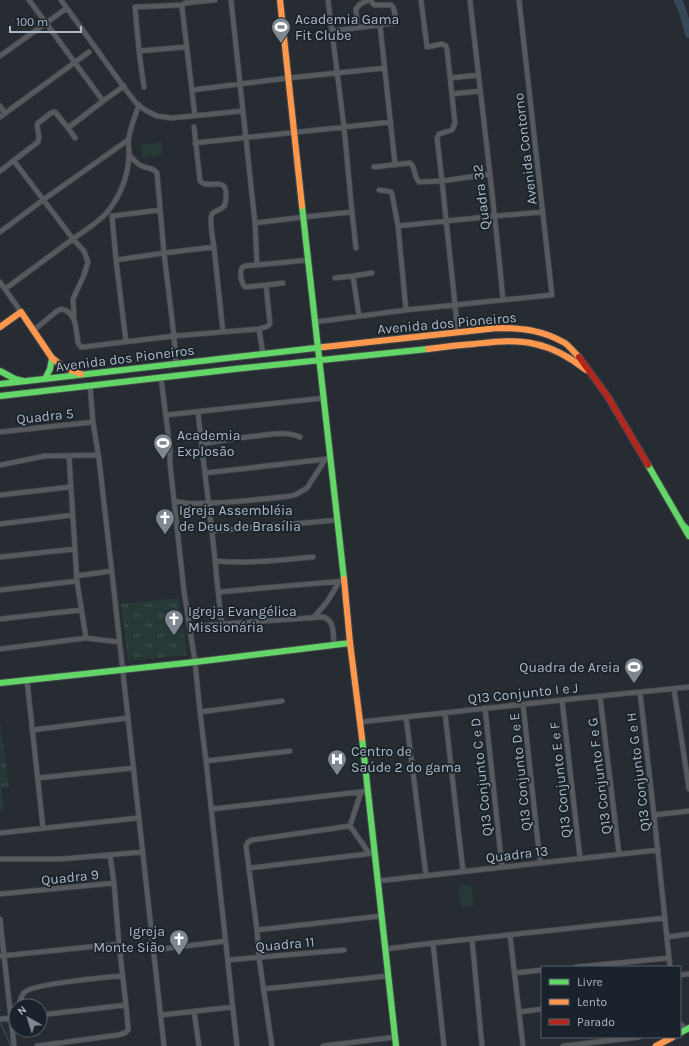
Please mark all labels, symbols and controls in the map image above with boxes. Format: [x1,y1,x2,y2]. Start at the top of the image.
scale bar [10,8,81,34]
place label: Academia Gama Fit Clube [295,11,399,44]
text: 100 m [16,15,48,29]
sports icon: Academia Gama Fit Clube [270,16,292,44]
street label: Avenida Contorno [510,92,541,206]
street label: Quadra 32 [469,163,494,231]
street label: Avenida dos Pioneiros [377,309,518,338]
street label: Avenida dos Pioneiros [55,342,196,375]
street label: Quadra 5 [16,405,75,428]
place label: Academia Explosão [177,427,240,460]
sports icon: Academia Explosão [152,432,174,460]
place label: Igreja Assembléia de Deus de Brasília [179,502,301,535]
church icon: Igreja Assembléia de Deus de Brasília [154,507,176,535]
place label: Igreja Evangélica Missionária [188,603,297,636]
church icon: Igreja Evangélica Missionária [163,608,185,636]
sports icon: Quadra de Areia [623,656,645,684]
place label: Quadra de Areia [519,659,620,676]
street label: Q13 Conjunto I e J [467,679,579,708]
street label: Q13 Conjunto G e H [623,711,654,832]
street label: Q13 Conjunto D e E [506,712,535,832]
street label: Q13 Conjunto F e G [584,716,615,835]
street label: Q13 Conjunto C e D [467,717,496,837]
street label: Q13 Conjunto E e F [546,721,575,839]
place label: Centro de Saúde 2 do gama [351,743,462,776]
hospital icon: Centro de Saúde 2 do gama [326,748,348,776]
street label: Quadra 13 [485,842,549,867]
street label: Quadra 9 [40,866,100,889]
place label: Igreja Monte Sião [93,923,165,956]
church icon: Igreja Monte Sião [168,928,190,956]
street label: Quadra 11 [255,933,315,956]
legend [541,966,681,1038]
text: Livre [577,975,603,989]
text: Lento [577,995,607,1009]
north arrow [8,998,48,1038]
text: N [15,1003,29,1018]
text: Parado [577,1015,615,1029]

